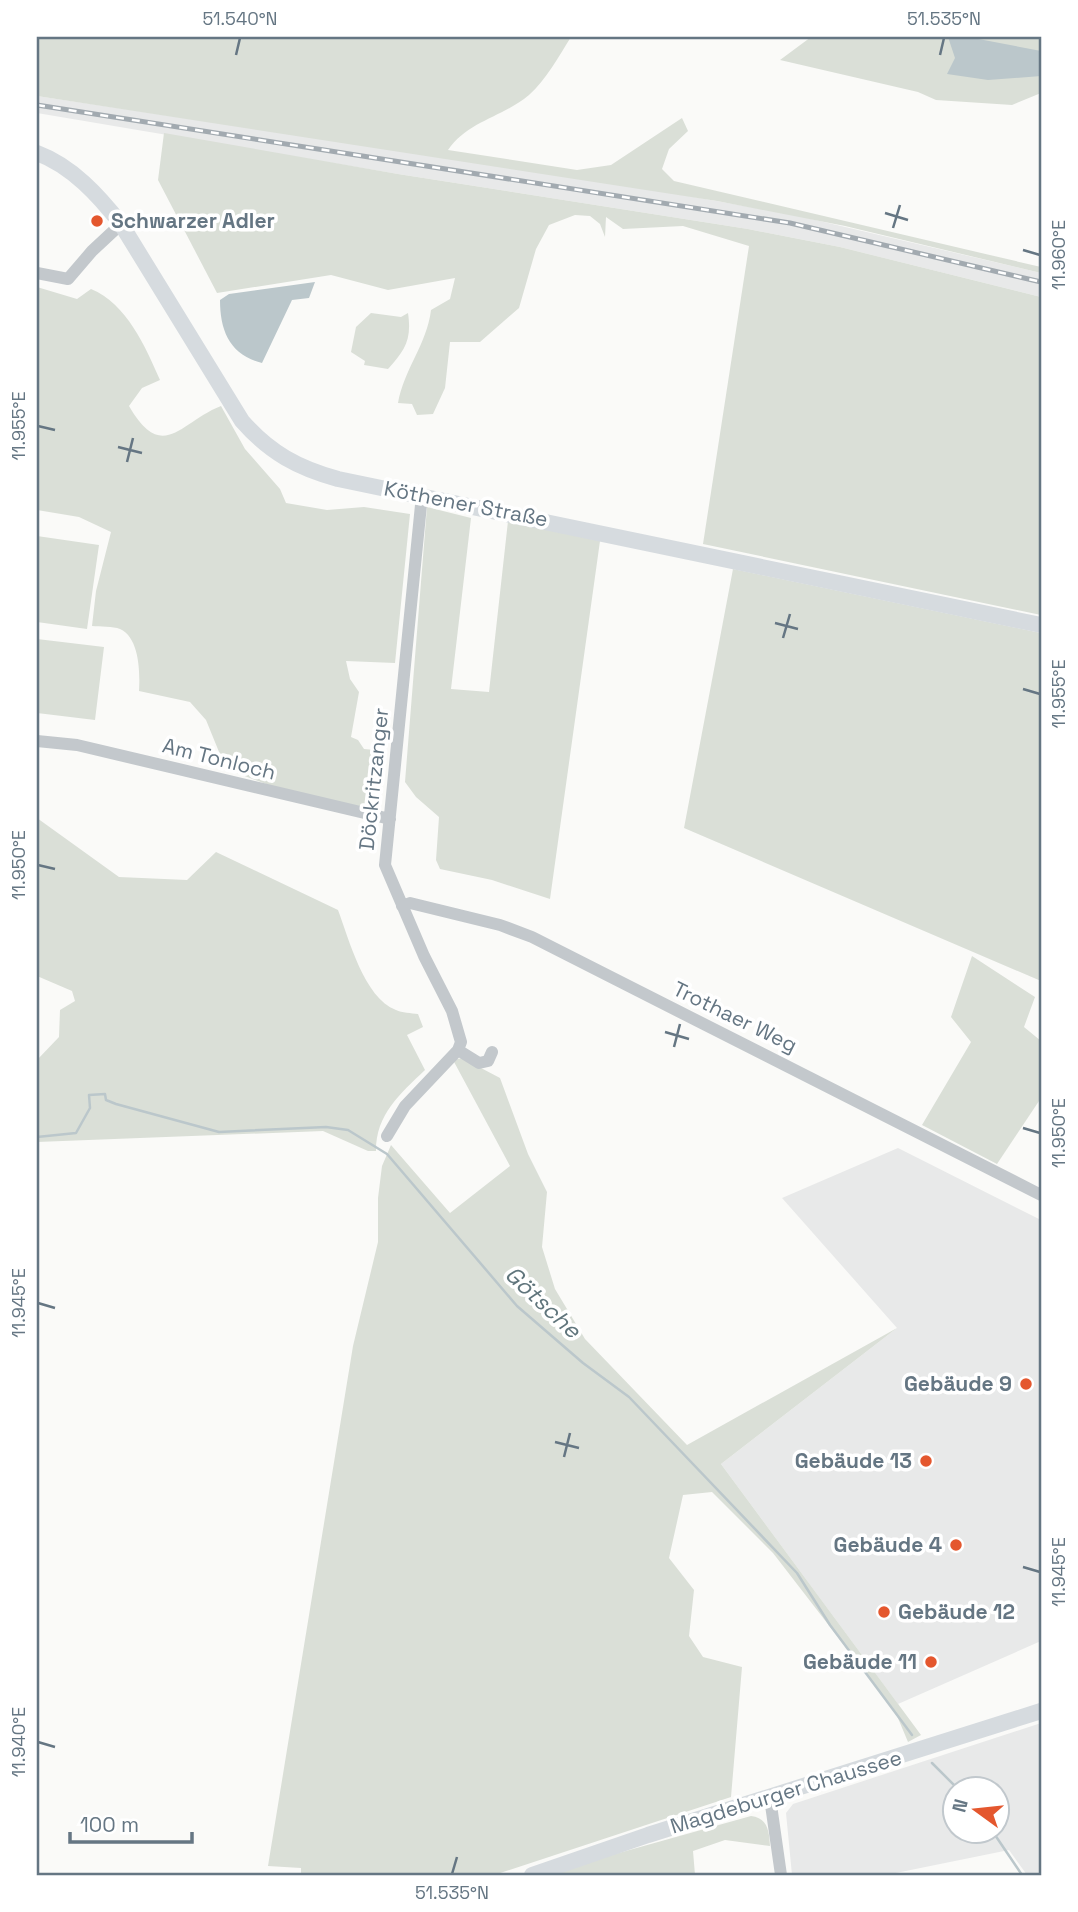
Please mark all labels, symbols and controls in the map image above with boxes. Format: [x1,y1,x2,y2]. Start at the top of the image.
text: 51.540°N [203,7,277,30]
text: 51.535°N [907,7,981,30]
place label: Schwarzer Adler [111,207,275,234]
marker: Schwarzer Adler [89,213,105,229]
text: 11.960°E [1047,220,1070,290]
text: 11.955°E [7,391,30,461]
street label: Köthener Straße [382,474,550,533]
text: 11.955°E [1047,659,1070,729]
street label: Döckritzanger [353,706,394,852]
street label: Am Tonloch [160,731,279,786]
text: 11.950°E [7,830,30,900]
street label: Trothaer Weg [669,975,802,1058]
text: 11.950°E [1047,1098,1070,1168]
water label: Götsche [499,1259,588,1346]
text: 11.945°E [7,1268,30,1338]
place label: Gebäude 9 [904,1370,1012,1397]
marker: Gebäude 9 [1018,1376,1034,1392]
place label: Gebäude 13 [795,1447,912,1474]
marker: Gebäude 13 [918,1453,934,1469]
place label: Gebäude 4 [834,1531,942,1558]
marker: Gebäude 4 [948,1537,964,1553]
text: 11.945°E [1047,1537,1070,1607]
place label: Gebäude 12 [898,1598,1015,1625]
marker: Gebäude 12 [876,1604,892,1620]
place label: Gebäude 11 [803,1648,917,1675]
marker: Gebäude 11 [923,1654,939,1670]
text: 11.940°E [7,1707,30,1777]
street label: Magdeburger Chaussee [667,1743,905,1840]
north arrow [942,1776,1012,1846]
text: N [946,1796,974,1815]
scale bar [70,1800,192,1844]
text: 100 m [80,1811,139,1838]
text: 51.535°N [415,1881,489,1904]

